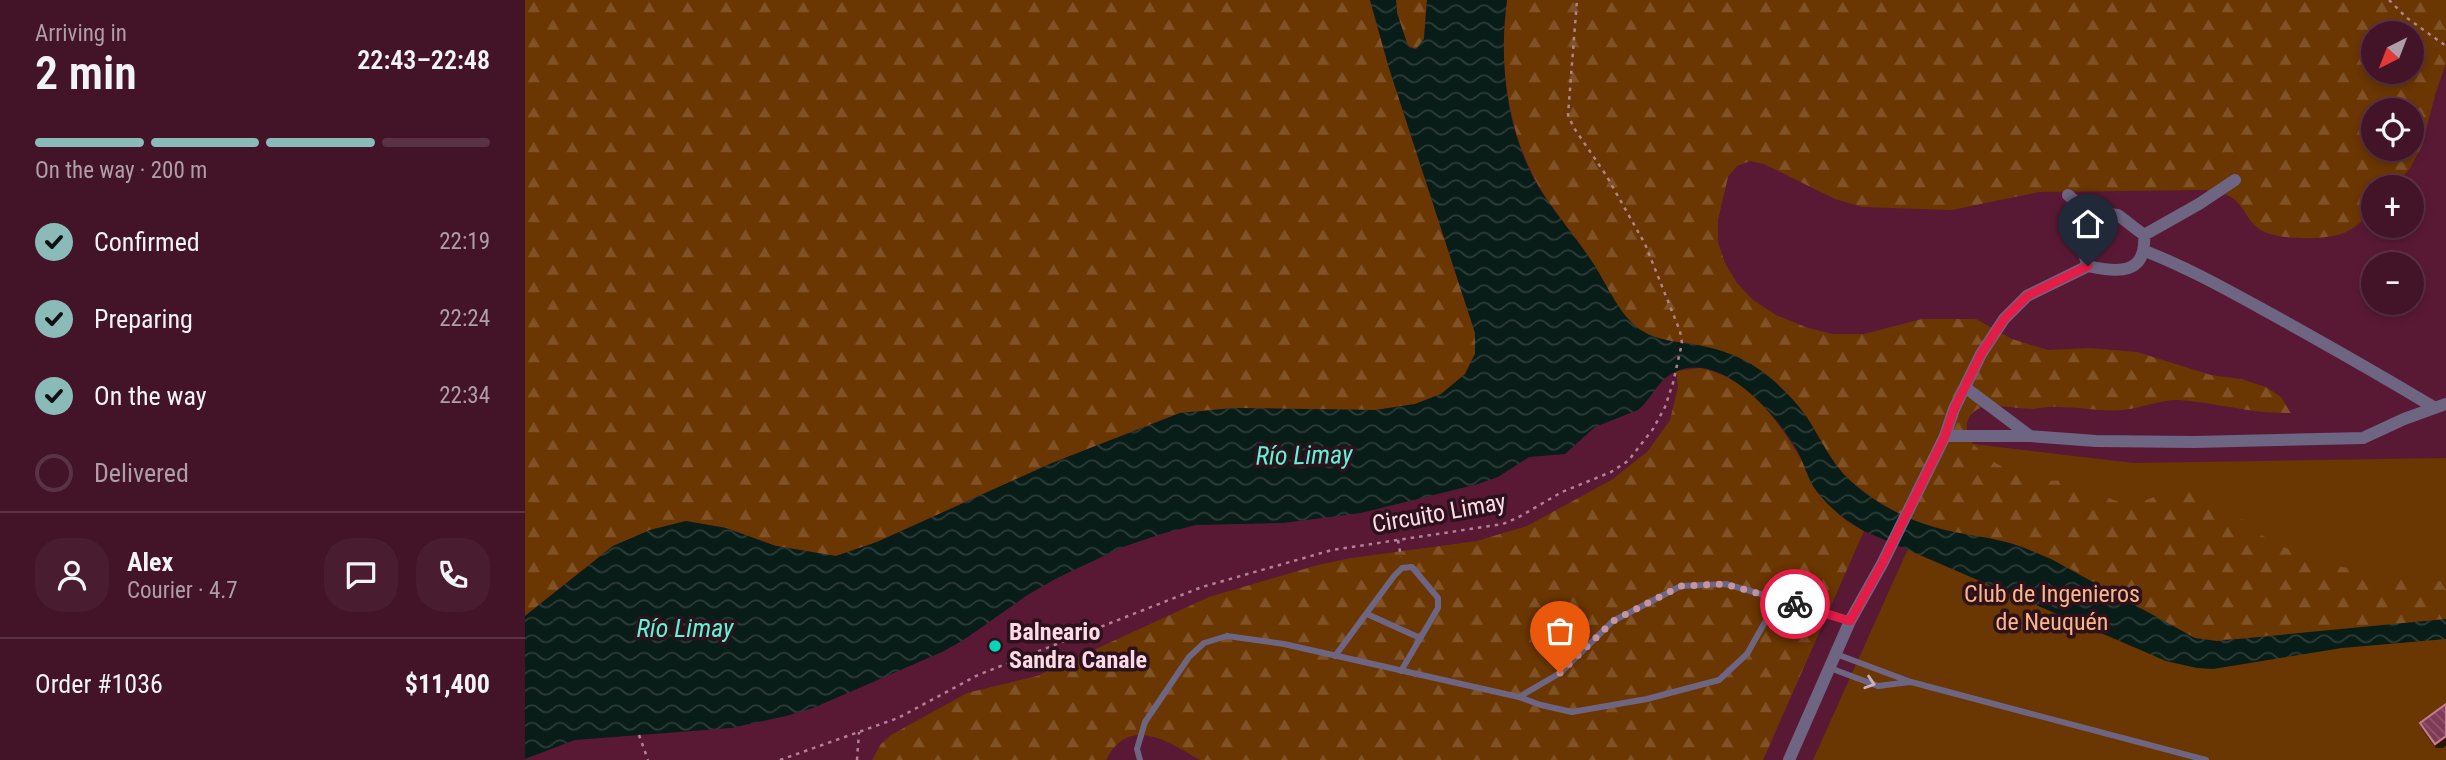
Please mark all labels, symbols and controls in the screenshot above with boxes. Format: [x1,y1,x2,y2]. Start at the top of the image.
text: Arriving in [35,20,127,47]
north arrow [2361,21,2424,84]
map controls [2361,21,2424,315]
text: 22:43–22:48 [357,45,490,75]
text: 2 min [35,46,137,100]
button: locate [2361,98,2424,161]
text: On the way · 200 m [35,157,207,184]
button: + [2361,175,2424,238]
pin [2058,194,2118,266]
icon: home [2069,205,2107,243]
icon: check [35,223,73,261]
text: Confirmed [94,227,200,257]
text: 22:19 [439,228,490,255]
button: − [2361,252,2424,315]
icon: check [35,300,73,338]
text: Preparing [94,304,193,334]
text: 22:24 [439,305,490,332]
icon: check [35,377,73,415]
text: On the way [94,381,207,411]
text: 22:34 [439,382,490,409]
water label: Río Limay [1255,439,1354,471]
text: Delivered [94,458,189,488]
street label: Circuito Limay [1370,487,1508,539]
button: person [35,538,109,612]
button: chat [324,538,398,612]
button: phone [416,538,490,612]
text: Alex [127,547,173,577]
courier [1760,569,1830,639]
text: Courier · 4.7 [127,577,238,604]
park label: Club de Ingenieros de Neuquén [1964,580,2140,636]
icon: bike [1776,585,1814,623]
pin [1530,601,1590,673]
icon: bag [1541,612,1579,650]
water label: Río Limay [636,613,735,643]
place label: Balneario Sandra Canale [1009,618,1147,674]
marker: Balneario Sandra Canale [987,638,1003,654]
text: Order #1036 [35,669,163,699]
text: $11,400 [405,669,490,699]
one-way arrow [1863,675,1875,689]

